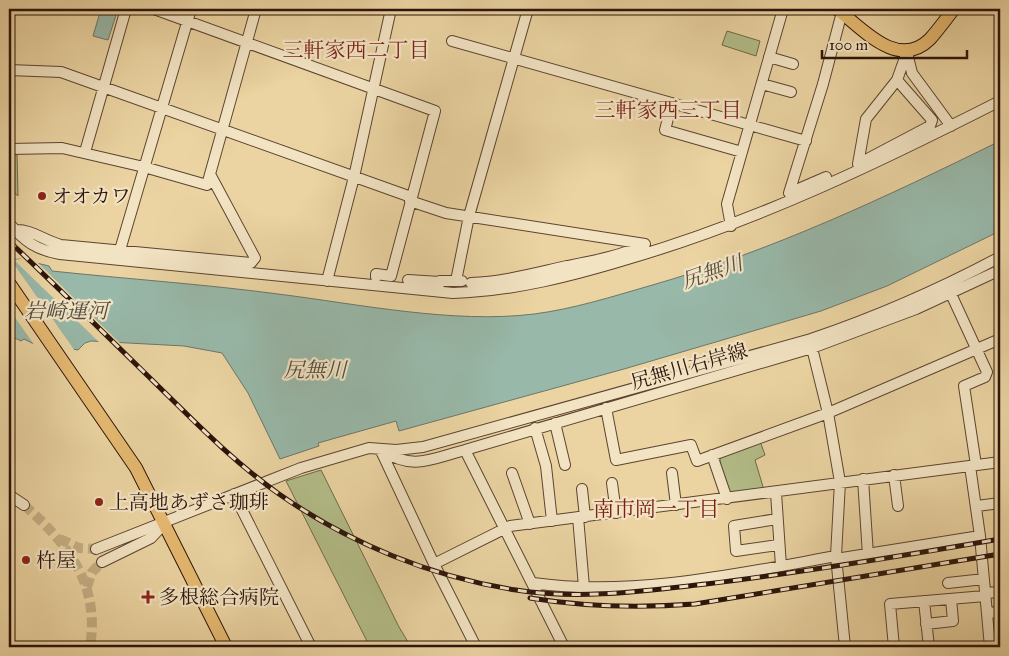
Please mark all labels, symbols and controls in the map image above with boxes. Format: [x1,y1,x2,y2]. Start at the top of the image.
scale bar [822,28,966,60]
text: 100 m [829,36,869,54]
district label: 三軒家西二丁目 [283,37,430,63]
district label: 三軒家西三丁目 [595,97,742,123]
place label: オオカワ [52,184,131,208]
marker: オオカワ [36,190,48,202]
water label: 尻無川 [678,249,748,295]
water label: 岩崎運河 [24,298,112,324]
street label: 尻無川右岸線 [628,338,750,394]
water label: 尻無川 [284,357,348,383]
place label: 上高地あずさ珈琲 [109,490,269,514]
marker: 上高地あずさ珈琲 [93,496,105,508]
district label: 南市岡一丁目 [593,496,719,522]
place label: 杵屋 [36,548,76,572]
marker: 杵屋 [20,554,32,566]
place label: 多根総合病院 [159,585,279,609]
marker: 多根総合病院 [141,590,155,604]

